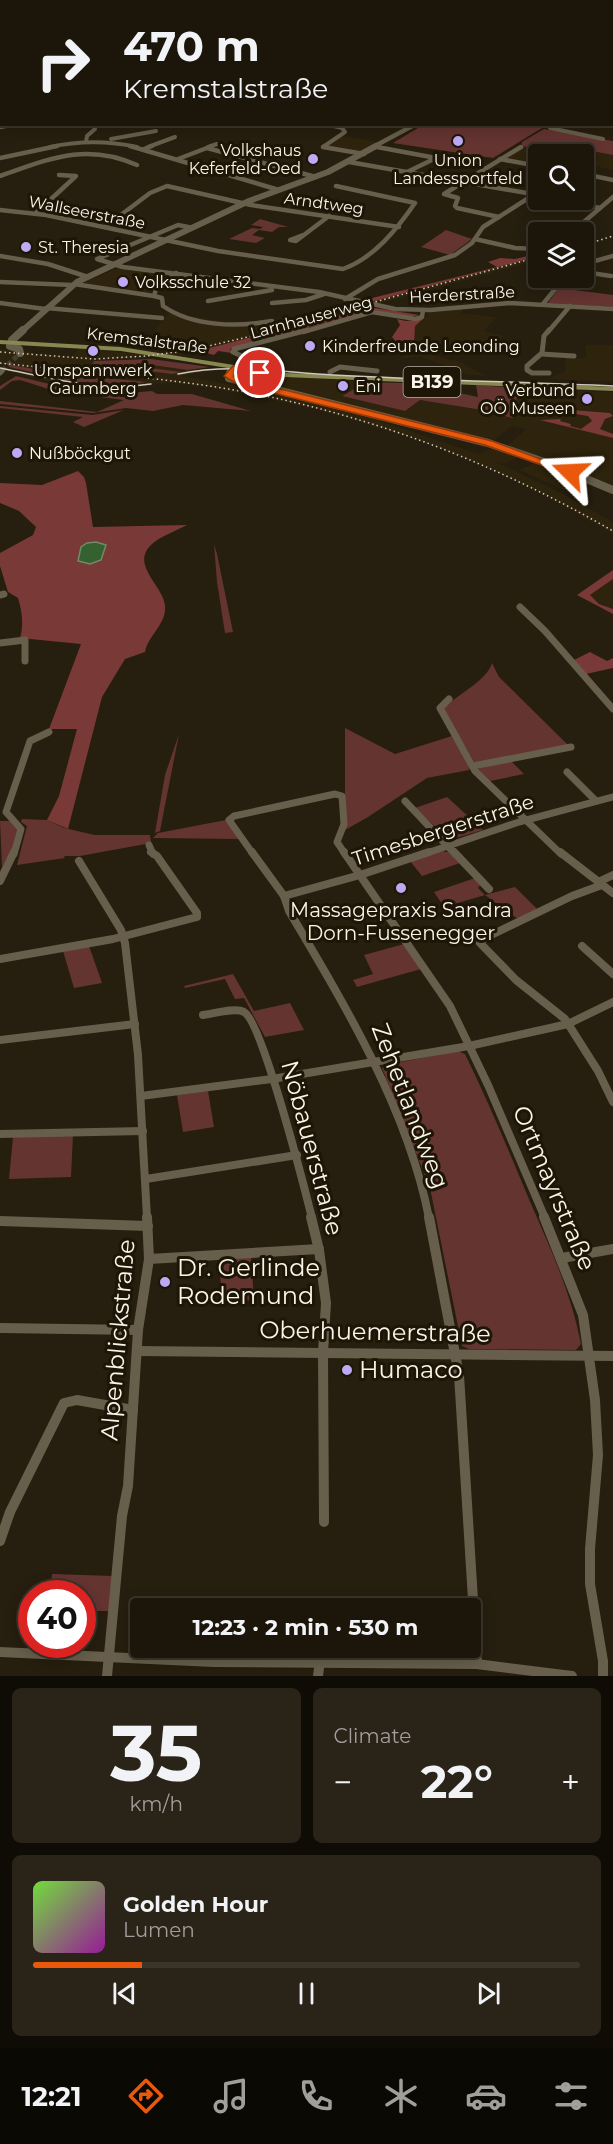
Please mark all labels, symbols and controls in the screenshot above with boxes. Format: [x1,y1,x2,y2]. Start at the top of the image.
text: 470 m [123,20,260,72]
icon: right [24,24,102,102]
text: Kremstalstraße [123,72,328,105]
marker: Union Landessportfeld [451,134,465,148]
place label: Volkshaus Keferfeld-Oed [189,141,301,178]
map controls [528,144,594,288]
button: search [528,144,594,210]
place label: Union Landessportfeld [393,151,523,188]
marker: Volkshaus Keferfeld-Oed [306,152,320,166]
street label: Arndtweg [283,189,365,218]
street label: Wallseerstraße [27,192,147,233]
button: layers [528,222,594,288]
place label: St. Theresia [38,238,129,257]
marker: St. Theresia [19,240,33,254]
place label: Volksschule 32 [135,273,251,292]
marker: Volksschule 32 [116,275,130,289]
street label: Herderstraße [409,282,515,307]
street label: Larnhauserweg [248,292,374,343]
street label: Kremstalstraße [85,324,208,357]
place label: Kinderfreunde Leonding [322,337,520,356]
marker: Kinderfreunde Leonding [303,339,317,353]
marker: Umspannwerk Gaumberg [86,344,100,358]
pin [234,347,285,398]
icon: arrive [243,356,276,389]
place label: Umspannwerk Gaumberg [34,361,153,398]
road number: B139 [404,367,460,397]
place label: Eni [355,377,381,396]
marker: Eni [336,379,350,393]
place label: Verbund OÖ Museen [480,381,575,418]
marker: Verbund OÖ Museen [580,392,594,406]
position arrow [538,440,602,504]
place label: Nußböckgut [29,444,131,463]
marker: Nußböckgut [10,446,24,460]
street label: Timesbergerstraße [349,789,537,871]
marker: Massagepraxis Sandra Dorn-Fussenegger [394,881,408,895]
place label: Massagepraxis Sandra Dorn-Fussenegger [290,898,512,945]
street label: Zehetlandweg [366,1019,455,1193]
street label: Nöbauerstraße [275,1057,350,1239]
street label: Ortmayrstraße [507,1101,602,1275]
street label: Alpenblickstraße [94,1238,141,1442]
place label: Dr. Gerlinde Rodemund [177,1253,320,1310]
marker: Dr. Gerlinde Rodemund [158,1275,172,1289]
street label: Oberhuemerstraße [259,1315,491,1348]
place label: Humaco [359,1355,463,1384]
marker: Humaco [340,1363,354,1377]
speed limit sign: 40 [18,1580,96,1658]
text: 12:23 · 2 min · 530 m [193,1614,418,1641]
text: 35 [110,1705,202,1801]
text: Climate [334,1724,411,1748]
text: 22° [421,1754,493,1809]
text: − [334,1762,352,1802]
text: + [561,1762,580,1802]
text: km/h [130,1792,183,1816]
text: Golden Hour [123,1891,268,1918]
text: Lumen [123,1918,195,1942]
icon: previous [108,1977,141,2010]
icon: pause [290,1977,323,2010]
icon: next [472,1977,505,2010]
icon: directions [125,2075,167,2117]
icon: music [210,2075,252,2117]
icon: phone [295,2075,337,2117]
icon: climate [380,2075,422,2117]
icon: car [465,2075,507,2117]
icon: filters [550,2075,592,2117]
text: 12:21 [21,2080,82,2113]

